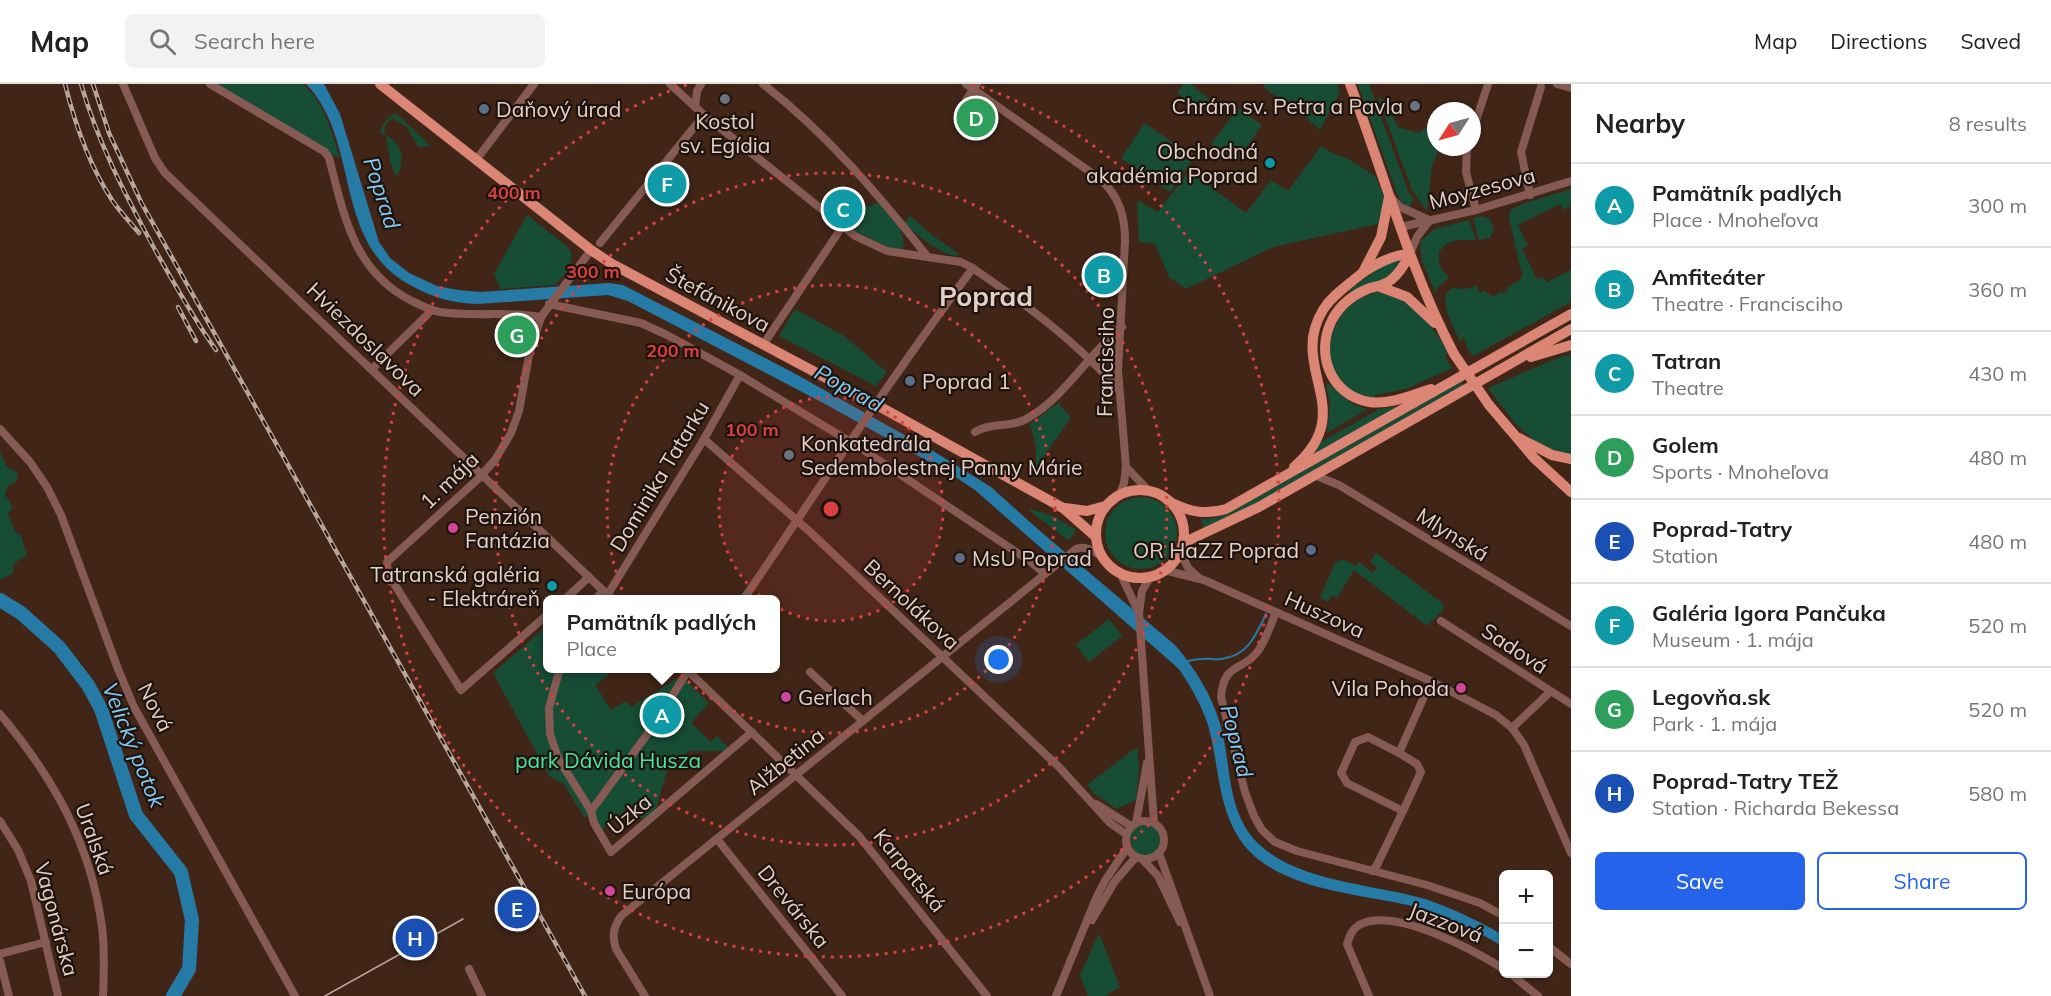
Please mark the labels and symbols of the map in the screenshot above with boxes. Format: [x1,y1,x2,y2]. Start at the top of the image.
marker: Kostol sv. Egídia [718,92,732,106]
place label: Chrám sv. Petra a Pavla [1172,93,1403,119]
place label: Daňový úrad [496,96,621,122]
pin: D [956,96,996,141]
marker: Chrám sv. Petra a Pavla [1408,99,1422,113]
marker: Daňový úrad [477,102,491,116]
north arrow [1427,102,1481,156]
place label: Kostol sv. Egídia [680,108,770,158]
place label: Obchodná akadémia Poprad [1086,138,1258,188]
water label: Poprad [357,154,407,233]
marker: Obchodná akadémia Poprad [1263,156,1277,170]
street label: Moyzesova [1426,161,1538,215]
pin: F [648,162,686,206]
text: 400 m [487,181,541,204]
pin: C [824,186,862,232]
pin: B [1084,252,1124,297]
text: 300 m [566,260,620,283]
street label: Štefánikova [661,261,775,337]
street label: Hviezdoslavova [302,276,430,402]
district label: Poprad [939,279,1033,313]
street label: Francisciho [1091,307,1119,417]
pin: G [498,312,536,358]
text: 200 m [646,339,700,362]
water label: Poprad [810,358,889,419]
place label: Poprad 1 [922,368,1011,394]
marker: Poprad 1 [903,374,917,388]
street label: Dominika Tatarku [604,396,714,556]
text: 100 m [725,418,779,441]
place label: Konkatedrála Sedembolestnej Panny Márie [801,430,1082,480]
street label: 1. mája [414,446,484,514]
marker: Konkatedrála Sedembolestnej Panny Márie [782,448,796,462]
centre of rings [821,499,841,519]
street label: Mlynská [1412,502,1494,566]
place label: Penzión Fantázia [465,503,550,553]
marker: Penzión Fantázia [446,521,460,535]
place label: OR HaZZ Poprad [1133,537,1299,563]
marker: OR HaZZ Poprad [1304,543,1318,557]
place label: MsU Poprad [972,545,1092,571]
marker: MsU Poprad [953,551,967,565]
street label: Bernolákova [859,553,965,655]
place label: Tatranská galéria - Elektráreň [370,561,540,611]
marker: Tatranská galéria - Elektráreň [545,579,559,593]
street label: Huszova [1281,585,1369,643]
street label: Sadová [1477,617,1553,679]
your location [984,645,1013,674]
place label: Vila Pohoda [1332,675,1449,701]
water label: Velický potok [96,678,172,812]
street label: Nová [133,678,179,736]
marker: Vila Pohoda [1454,681,1468,695]
place label: Gerlach [798,684,873,710]
marker: Gerlach [779,690,793,704]
pin: A [642,692,682,738]
water label: Poprad [1214,702,1260,781]
street label: Alžbetina [741,722,829,800]
park label: park Dávida Husza [515,747,701,773]
street label: Úzka [602,788,656,840]
street label: Uralská [70,800,120,878]
street label: Karpatská [868,823,952,917]
street label: Vagonárska [29,859,85,979]
street label: Drevárska [753,859,835,953]
place label: Európa [622,878,691,904]
marker: Európa [603,884,617,898]
pin: E [498,886,536,932]
street label: Jazzová [1406,896,1486,948]
pin: H [396,916,434,960]

